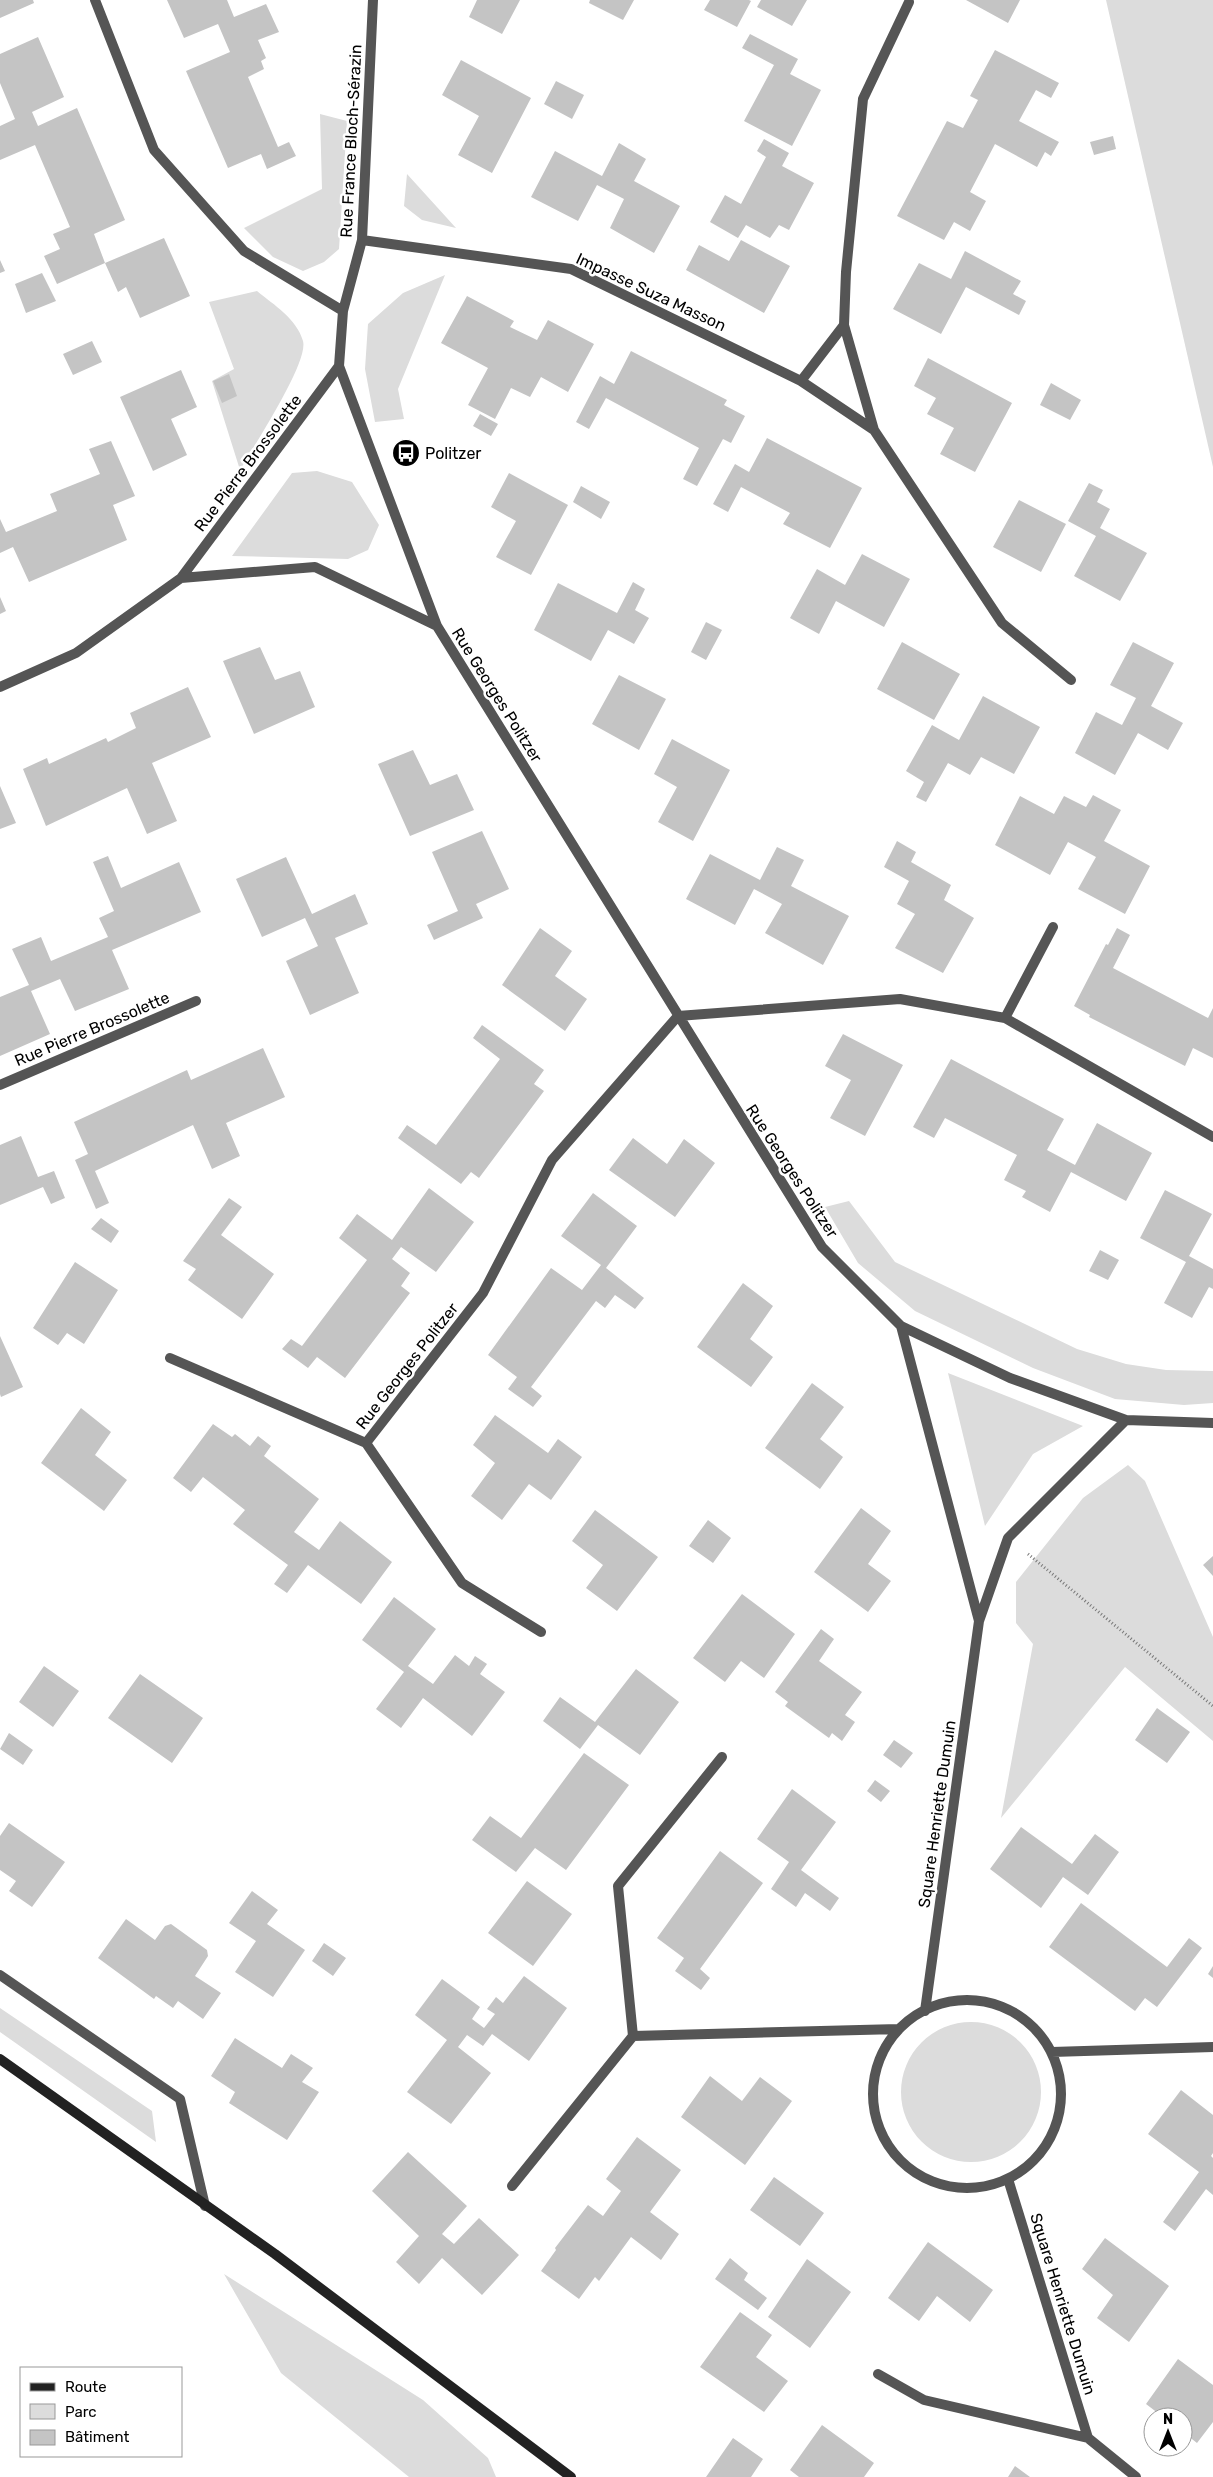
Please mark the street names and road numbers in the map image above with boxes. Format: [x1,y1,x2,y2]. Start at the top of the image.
street label: Rue France Bloch-Sérazin [336,44,366,238]
street label: Impasse Suza Masson [573,249,729,335]
street label: Rue Pierre Brossolette [190,391,306,535]
street label: Rue Georges Politzer [448,624,546,766]
street label: Rue Pierre Brossolette [12,988,172,1070]
street label: Rue Georges Politzer [742,1101,842,1241]
street label: Rue Georges Politzer [352,1299,462,1433]
street label: Square Henriette Dumuin [914,1719,960,1909]
street label: Square Henriette Dumuin [1026,2211,1100,2397]

